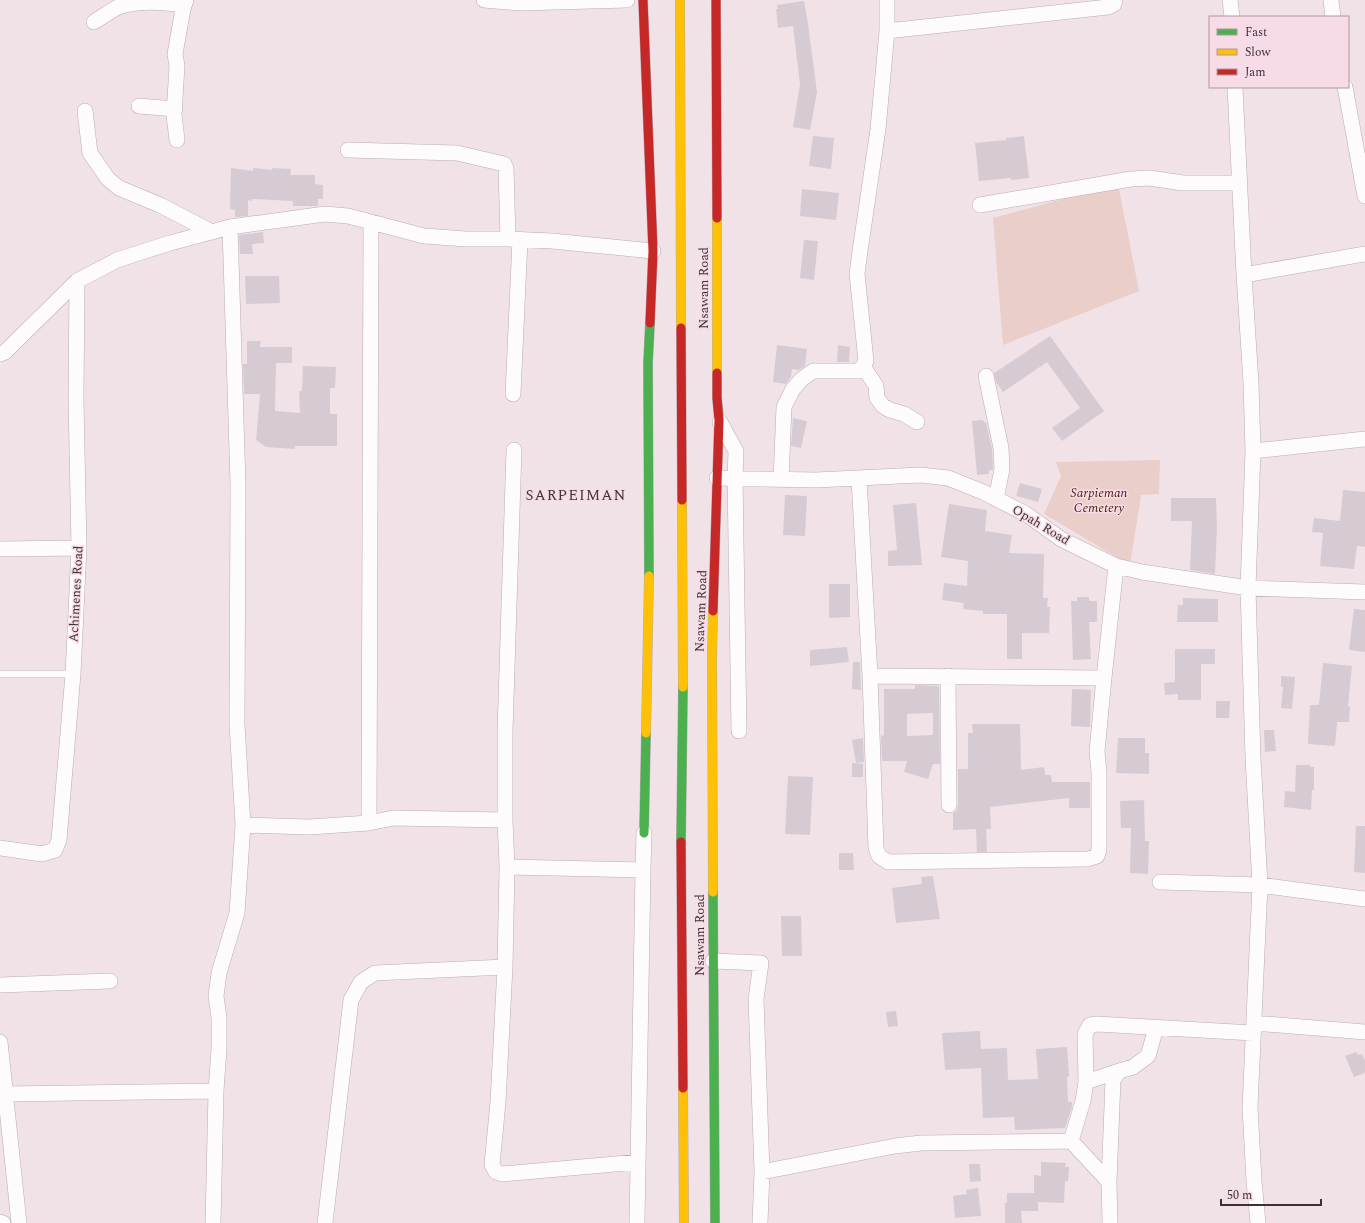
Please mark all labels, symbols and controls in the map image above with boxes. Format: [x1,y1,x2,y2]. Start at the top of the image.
legend [1209,16,1349,88]
text: Fast [1245,23,1267,42]
text: Slow [1245,43,1271,62]
text: Jam [1245,63,1266,82]
street label: Nsawam Road [694,247,714,329]
park label: Sarpieman Cemetery [1071,483,1128,518]
district label: SARPEIMAN [526,484,626,507]
street label: Opah Road [1008,500,1074,550]
street label: Achimenes Road [63,545,89,643]
street label: Nsawam Road [690,570,712,652]
street label: Nsawam Road [690,894,710,976]
scale bar [1221,1181,1321,1207]
text: 50 m [1227,1186,1252,1205]

